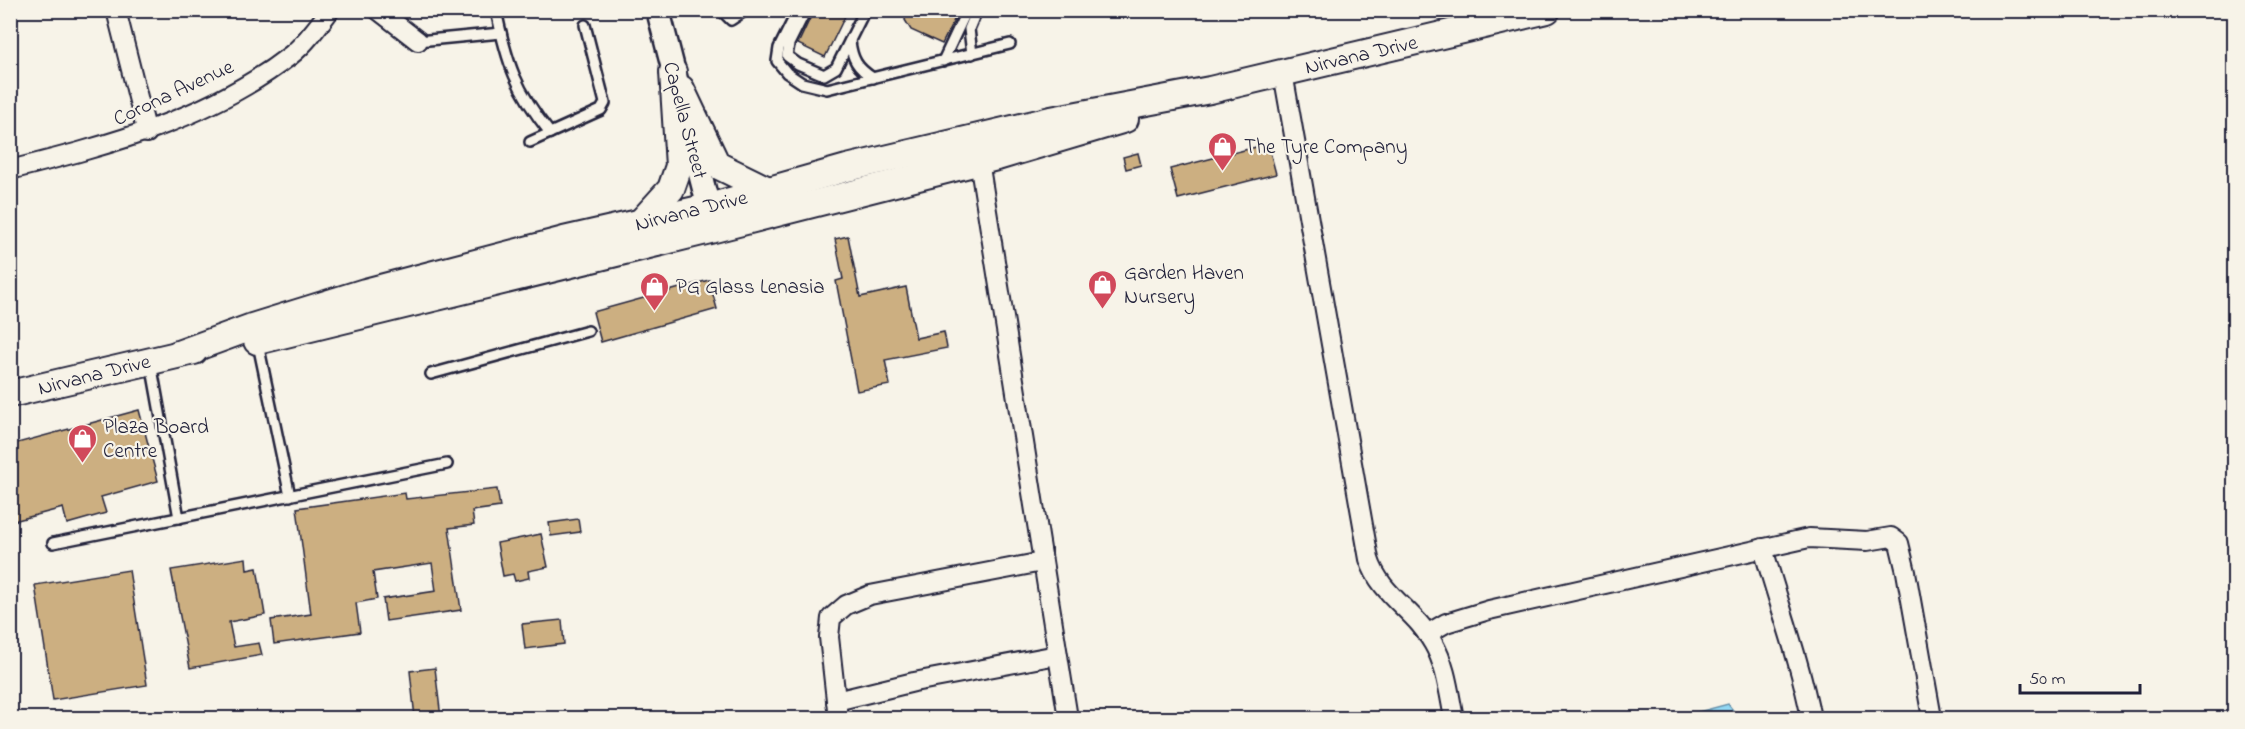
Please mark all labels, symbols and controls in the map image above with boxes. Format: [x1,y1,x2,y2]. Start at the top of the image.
street label: Nirvana Drive [1302,28,1421,83]
street label: Corona Avenue [109,53,239,135]
street label: Capella Street [654,59,714,182]
shop icon: The Tyre Company [1207,130,1239,172]
place label: The Tyre Company [1244,133,1407,165]
street label: Nirvana Drive [632,183,751,240]
place label: Garden Haven Nursery [1124,259,1244,315]
shop icon: Garden Haven Nursery [1087,268,1119,310]
shop icon: PG Glass Lenasia [639,270,671,312]
place label: PG Glass Lenasia [676,273,825,303]
street label: Nirvana Drive [35,347,154,404]
place label: Plaza Board Centre [103,413,209,467]
shop icon: Plaza Board Centre [66,422,98,464]
scale bar [2020,657,2140,695]
text: 50 m [2029,667,2066,693]

